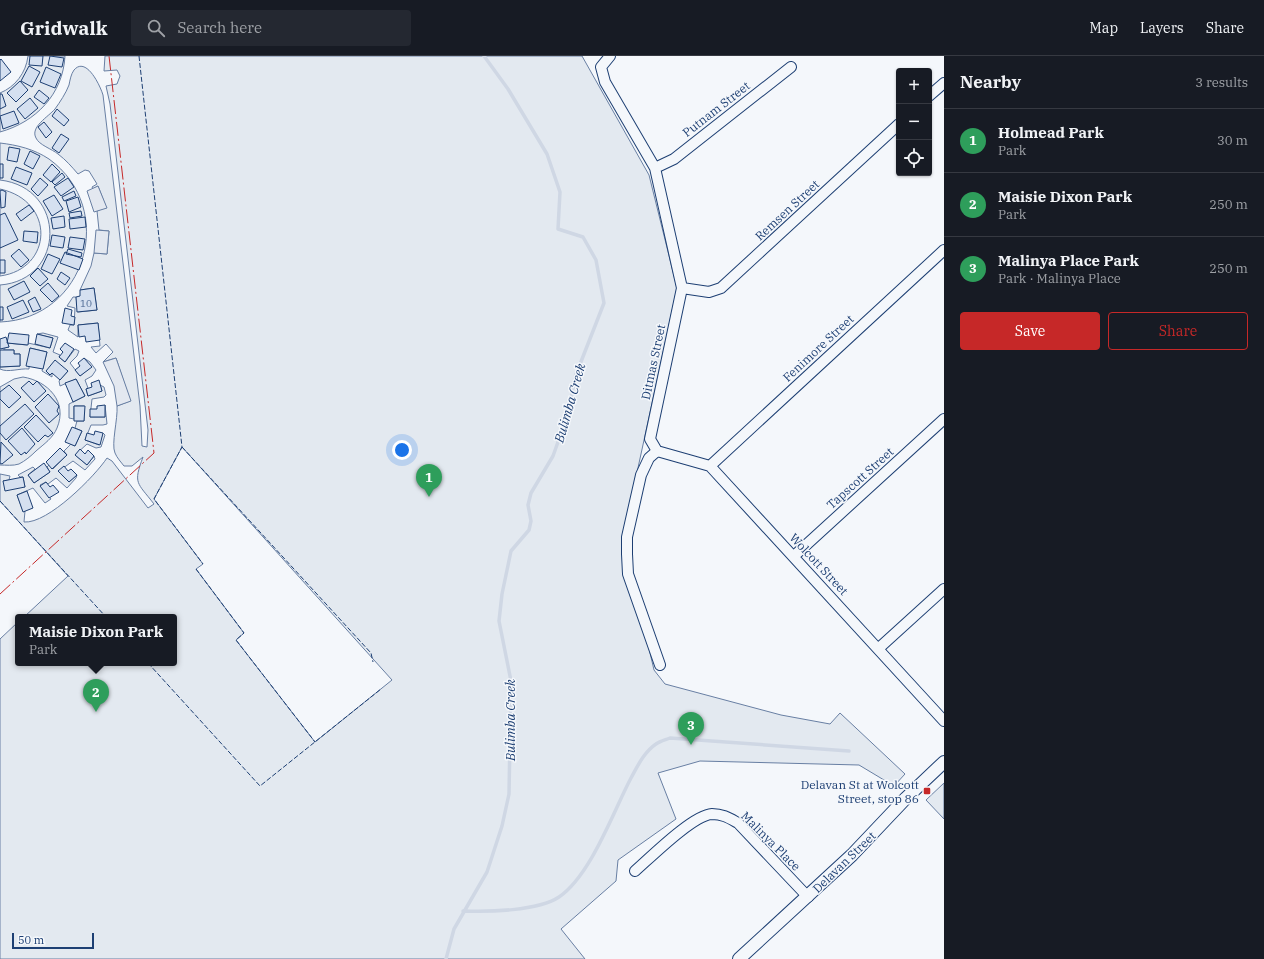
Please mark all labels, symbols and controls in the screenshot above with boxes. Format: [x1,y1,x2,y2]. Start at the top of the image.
search box [131,10,411,46]
text: Gridwalk [20,16,107,40]
icon: search [145,17,167,39]
text: Search here [177,18,262,37]
text: Map [1090,19,1118,37]
text: Layers [1140,19,1184,37]
text: Share [1206,19,1244,37]
map controls [896,68,932,176]
button: + [896,68,932,104]
text: Nearby [960,71,1021,93]
text: 3 results [1195,74,1248,91]
street label: Putnam Street [679,78,753,140]
button: − [896,104,932,140]
text: Holmead Park [998,123,1104,142]
text: 1 [969,132,977,149]
text: 30 m [1217,132,1248,149]
button: locate [896,140,932,176]
text: Park [998,142,1026,159]
street label: Remsen Street [752,176,822,244]
text: Maisie Dixon Park [998,187,1132,206]
text: 2 [969,196,977,213]
text: 250 m [1209,196,1248,213]
text: Park [998,206,1026,223]
text: Malinya Place Park [998,251,1139,270]
text: 3 [969,260,977,277]
text: 250 m [1209,260,1248,277]
text: Park · Malinya Place [998,270,1121,287]
house number: 10 [80,297,92,310]
street label: Fenimore Street [779,311,857,385]
button: Save [960,312,1100,350]
button: Share [1108,312,1248,350]
street label: Ditmas Street [638,323,668,401]
water label: Bulimba Creek [550,361,589,446]
your location [392,440,412,460]
street label: Tapscott Street [823,444,897,512]
pin: 1 [416,464,442,497]
street label: Wolcott Street [787,530,851,598]
popup [15,614,177,666]
text: Maisie Dixon Park [29,622,163,641]
text: Park [29,641,57,658]
pin: 2 [83,679,109,712]
water label: Bulimba Creek [502,679,519,762]
pin: 3 [678,712,704,745]
place label: Delavan St at Wolcott Street, stop 86 [801,777,919,806]
marker: Delavan St at Wolcott Street, stop 86 [922,786,932,796]
street label: Malinya Place [738,808,804,874]
street label: Delavan Street [809,828,879,896]
scale bar [12,931,94,950]
text: 50 m [18,933,44,947]

